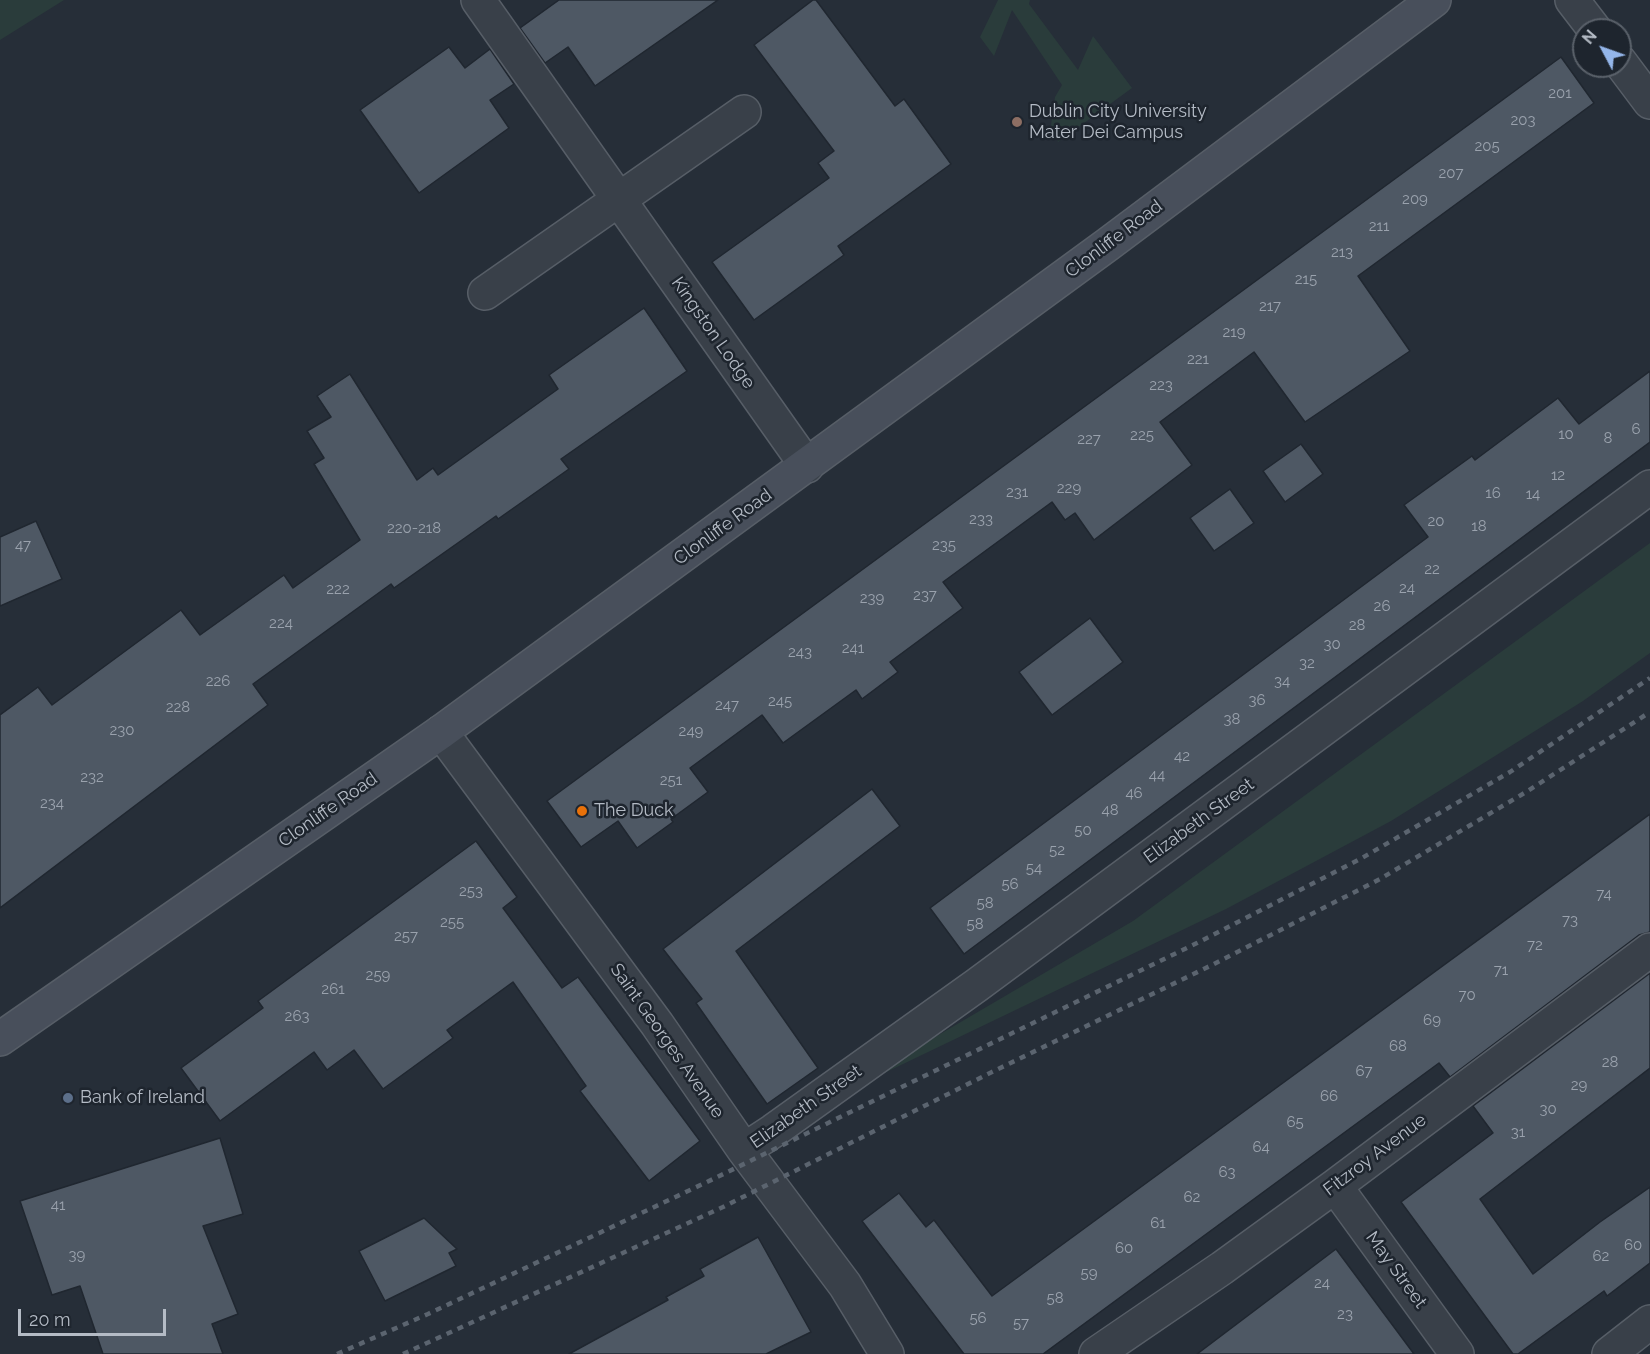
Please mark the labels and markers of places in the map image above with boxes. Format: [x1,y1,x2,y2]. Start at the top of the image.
place label: Dublin City University Mater Dei Campus [1029,101,1207,144]
marker: Dublin City University Mater Dei Campus [1010,115,1024,129]
place label: The Duck [594,800,674,822]
marker: The Duck [575,804,589,818]
place label: Bank of Ireland [80,1087,205,1109]
marker: Bank of Ireland [61,1091,75,1105]

